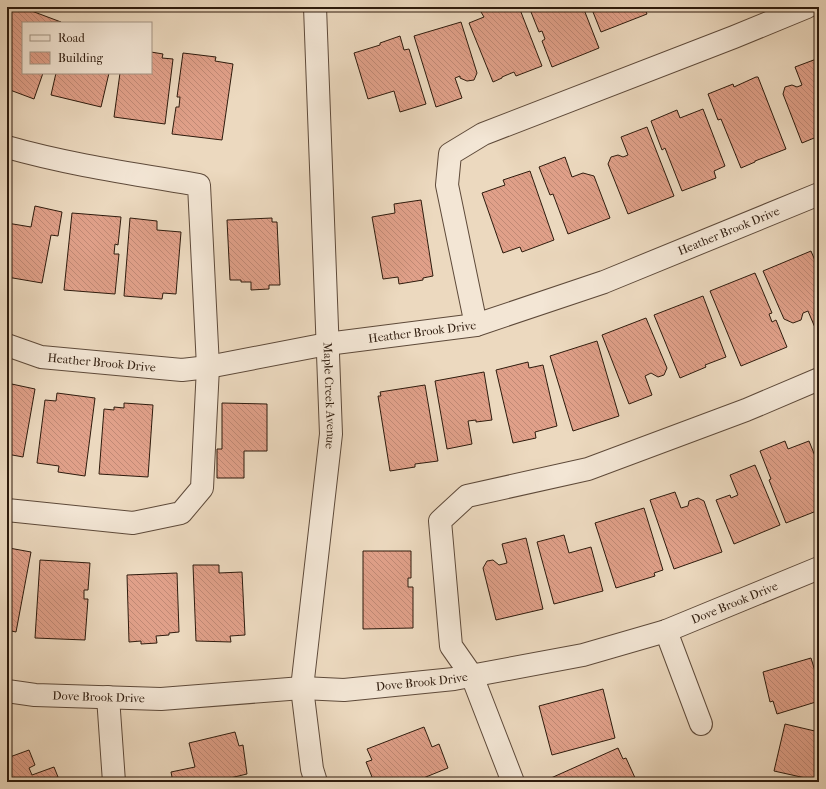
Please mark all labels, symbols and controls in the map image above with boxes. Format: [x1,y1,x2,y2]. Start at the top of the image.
legend [22,22,152,74]
text: Road [58,31,85,45]
text: Building [58,51,103,65]
street label: Heather Brook Drive [676,204,782,258]
street label: Heather Brook Drive [367,318,477,346]
street label: Maple Creek Avenue [321,342,338,450]
street label: Heather Brook Drive [47,351,156,375]
street label: Dove Brook Drive [689,579,780,627]
street label: Dove Brook Drive [375,670,469,694]
street label: Dove Brook Drive [52,689,145,705]

